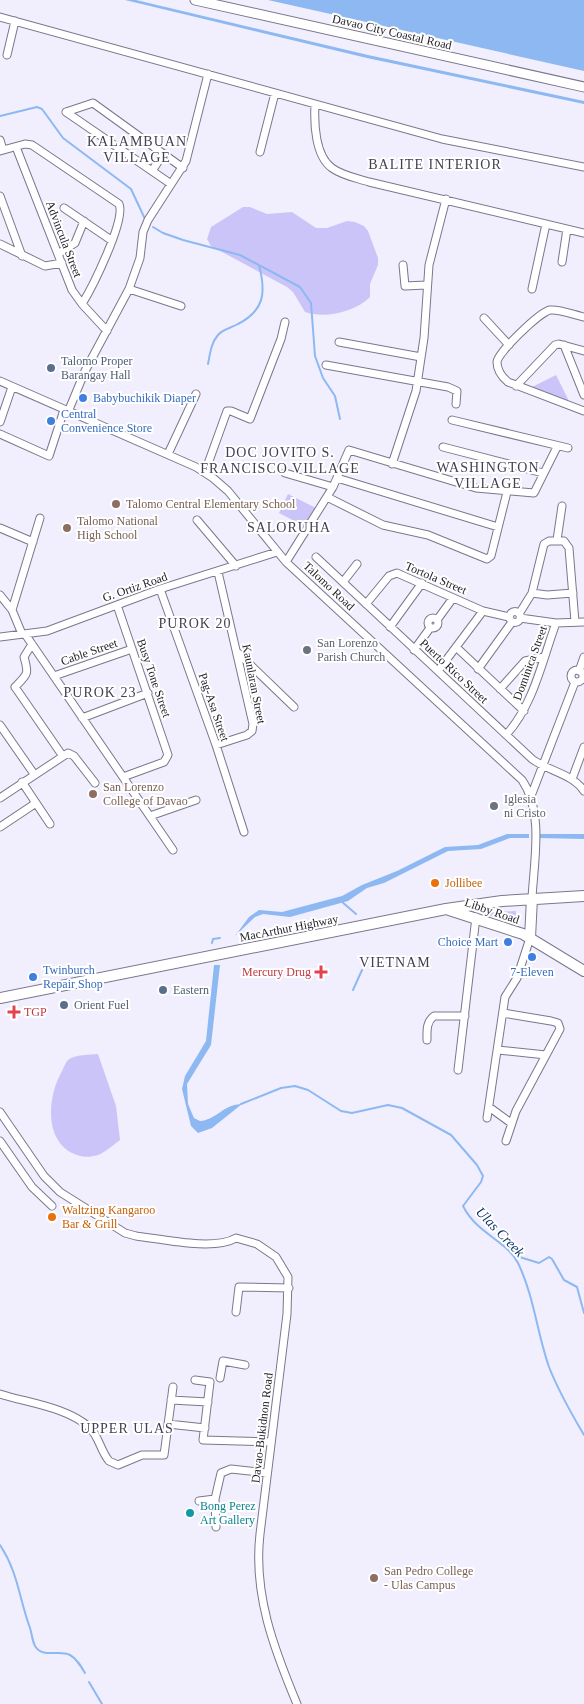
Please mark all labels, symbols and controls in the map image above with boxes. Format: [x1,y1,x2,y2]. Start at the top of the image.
street label: Davao City Coastal Road [331,11,453,53]
district label: KALAMBUAN VILLAGE [87,134,187,165]
district label: BALITE INTERIOR [368,157,502,172]
street label: Advincula Street [43,199,85,280]
place label: Talomo Proper Barangay Hall [61,354,132,382]
marker: Talomo Proper Barangay Hall [45,362,57,374]
place label: Babybuchikik Diaper [93,391,196,405]
marker: Babybuchikik Diaper [77,392,89,404]
place label: Central Convenience Store [61,407,152,435]
marker: Central Convenience Store [45,415,57,427]
district label: DOC JOVITO S. FRANCISCO VILLAGE [200,445,360,476]
district label: WASHINGTON VILLAGE [436,460,540,491]
place label: Talomo Central Elementary School [126,497,296,511]
marker: Talomo Central Elementary School [110,498,122,510]
place label: Talomo National High School [77,514,158,542]
district label: SALORUHA [247,520,331,535]
marker: Talomo National High School [61,522,73,534]
street label: Talomo Road [301,559,357,613]
street label: Tortola Street [403,559,469,597]
street label: G. Ortiz Road [101,569,169,605]
district label: PUROK 20 [159,616,231,631]
street label: Dominica Street [510,623,550,702]
street label: Cable Street [59,636,120,668]
place label: San Lorenzo Parish Church [317,636,385,664]
street label: Puerto Rico Street [417,636,491,707]
street label: Busy Tone Street [134,637,174,720]
street label: Kaunlaran Street [239,643,269,726]
marker: San Lorenzo Parish Church [301,644,313,656]
street label: Pag-Asa Street [196,671,232,744]
district label: PUROK 23 [64,685,136,700]
place label: San Lorenzo College of Davao [103,780,188,808]
marker: San Lorenzo College of Davao [87,788,99,800]
place label: Iglesia ni Cristo [504,792,546,820]
marker: Iglesia ni Cristo [488,800,500,812]
place label: Jollibee [445,876,482,890]
marker: Jollibee [429,877,441,889]
street label: Libby Road [463,895,521,927]
street label: MacArthur Highway [238,912,340,944]
place label: Choice Mart [438,935,499,949]
marker: Choice Mart [502,936,514,948]
marker: 7-Eleven [526,951,538,963]
district label: VIETNAM [359,955,431,970]
place label: Twinburch Repair Shop [43,963,103,991]
place label: Mercury Drug [242,965,311,979]
place label: 7-Eleven [510,965,554,979]
marker: Mercury Drug [315,966,327,978]
marker: Twinburch Repair Shop [27,971,39,983]
place label: Eastern [173,983,209,997]
marker: Eastern [157,984,169,996]
place label: Orient Fuel [74,998,130,1012]
marker: Orient Fuel [58,999,70,1011]
place label: TGP [24,1005,47,1019]
marker: TGP [8,1006,20,1018]
place label: Waltzing Kangaroo Bar & Grill [62,1203,155,1231]
water label: Ulas Creek [473,1204,528,1260]
marker: Waltzing Kangaroo Bar & Grill [46,1211,58,1223]
street label: Davao-Bukidnon Road [248,1372,276,1484]
district label: UPPER ULAS [80,1421,174,1436]
place label: Bong Perez Art Gallery [200,1499,256,1527]
marker: Bong Perez Art Gallery [184,1507,196,1519]
place label: San Pedro College - Ulas Campus [384,1564,473,1592]
marker: San Pedro College - Ulas Campus [368,1572,380,1584]

